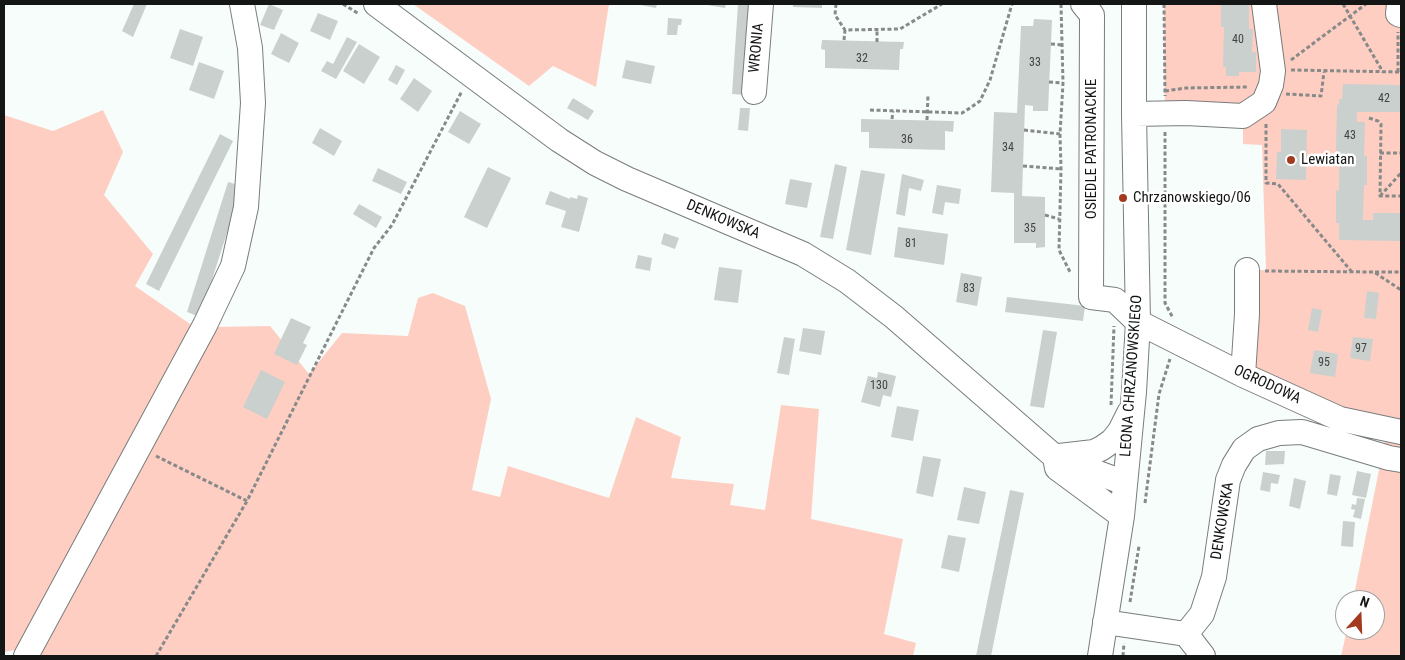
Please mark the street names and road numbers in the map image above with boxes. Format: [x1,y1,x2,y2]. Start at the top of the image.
street label: WRONIA [746,22,768,74]
street label: OSIEDLE PATRONACKIE [1083,79,1101,219]
street label: DENKOWSKA [683,196,763,244]
street label: LEONA CHRZANOWSKIEGO [1117,294,1147,458]
street label: OGRODOWA [1230,362,1304,408]
street label: DENKOWSKA [1208,481,1238,561]

